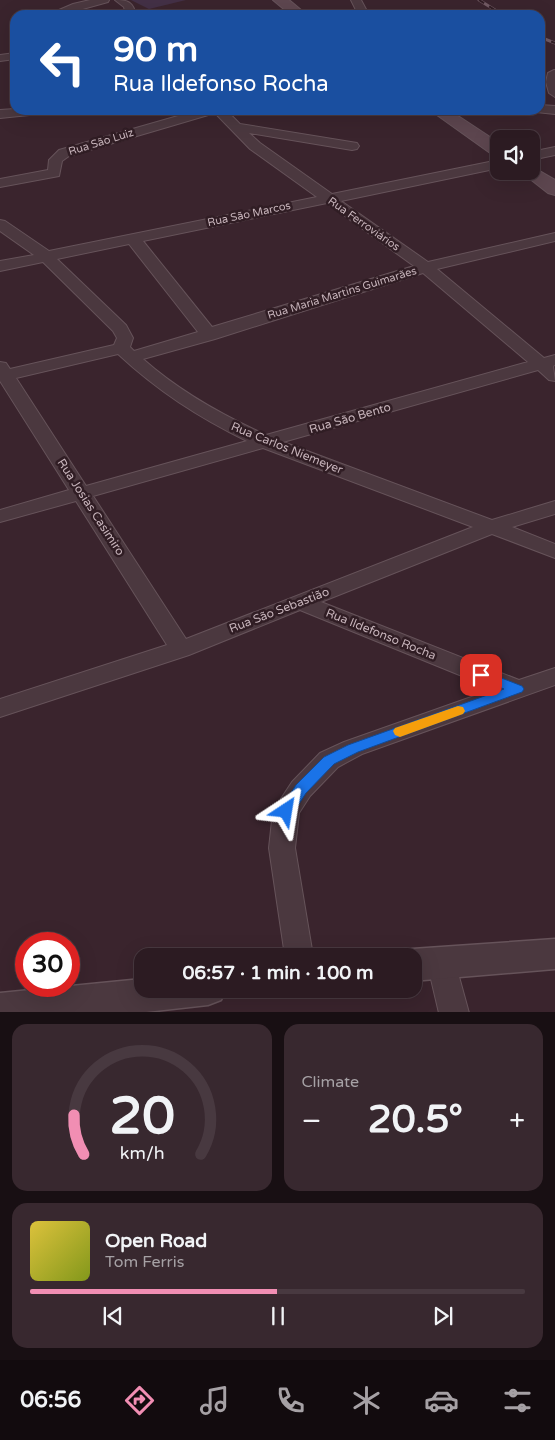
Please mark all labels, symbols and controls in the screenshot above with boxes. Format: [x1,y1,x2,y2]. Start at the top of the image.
text: 90 m [113,29,198,71]
icon: left [30,30,95,95]
text: Rua Ildefonso Rocha [113,71,329,97]
street label: Rua São Luiz [67,126,136,158]
map controls [490,130,540,180]
button: sound [490,130,540,180]
street label: Rua Ferroviários [326,194,402,254]
street label: Rua São Marcos [206,199,292,229]
street label: Rua Maria Martins Guimarães [266,264,418,322]
street label: Rua São Bento [308,400,392,436]
street label: Rua Carlos Niemeyer [229,419,345,477]
street label: Rua Josias Casimiro [54,456,128,558]
street label: Rua São Sebastião [227,584,331,636]
street label: Rua Ildefonso Rocha [324,605,438,663]
pin [460,654,502,696]
icon: arrive [467,661,495,689]
position arrow [259,784,311,836]
speed limit sign: 30 [15,932,80,997]
text: 06:57 · 1 min · 100 m [182,962,374,984]
text: Climate [302,1072,359,1092]
text: 20 [109,1085,174,1148]
text: 20.5° [368,1097,463,1143]
text: − [302,1104,321,1138]
text: + [509,1104,525,1138]
text: km/h [119,1143,164,1164]
text: Open Road [105,1230,207,1252]
text: Tom Ferris [105,1252,184,1272]
icon: previous [99,1302,127,1330]
icon: pause [264,1302,292,1330]
icon: next [429,1302,457,1330]
icon: directions [122,1383,157,1418]
icon: music [197,1383,232,1418]
icon: phone [273,1383,308,1418]
icon: climate [349,1383,384,1418]
icon: car [424,1383,459,1418]
icon: filters [500,1383,535,1418]
text: 06:56 [20,1387,81,1413]

